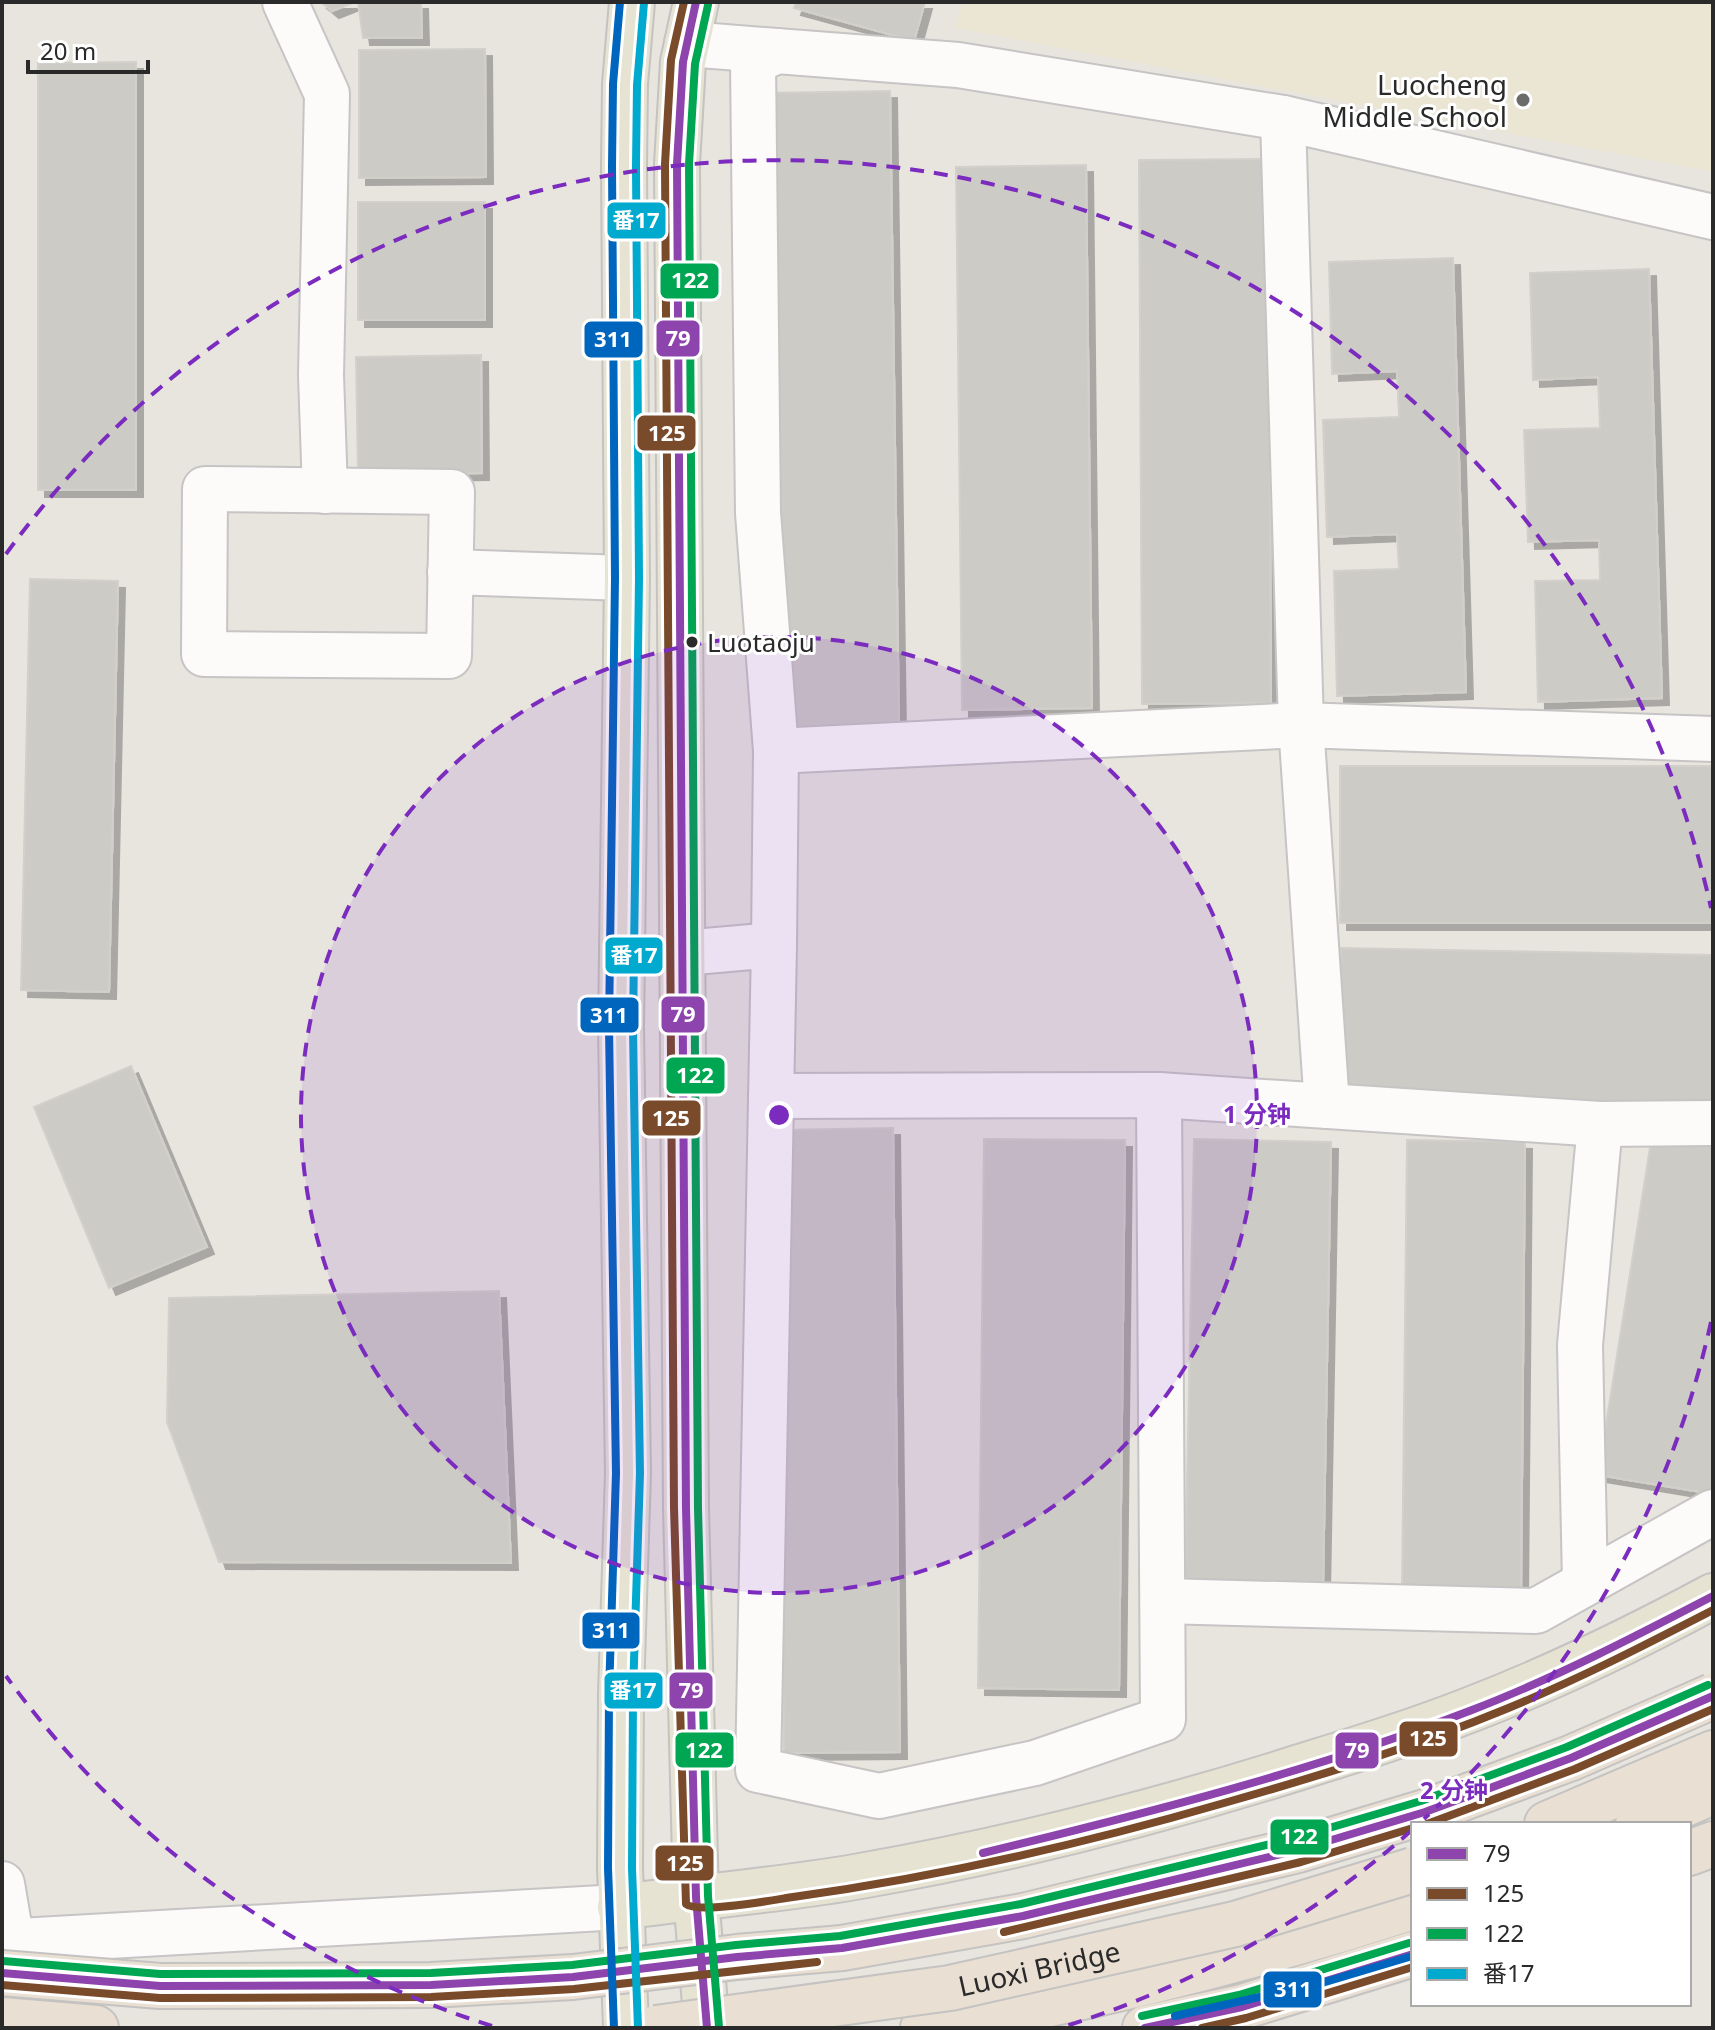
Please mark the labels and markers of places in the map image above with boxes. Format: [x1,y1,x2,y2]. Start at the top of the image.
place label: Luocheng Middle School [1322,65,1507,135]
marker: Luocheng Middle School [1514,91,1532,109]
place label: Luotaoju [707,624,815,660]
marker: Luotaoju [684,634,700,650]
centre of rings [765,1101,793,1129]

